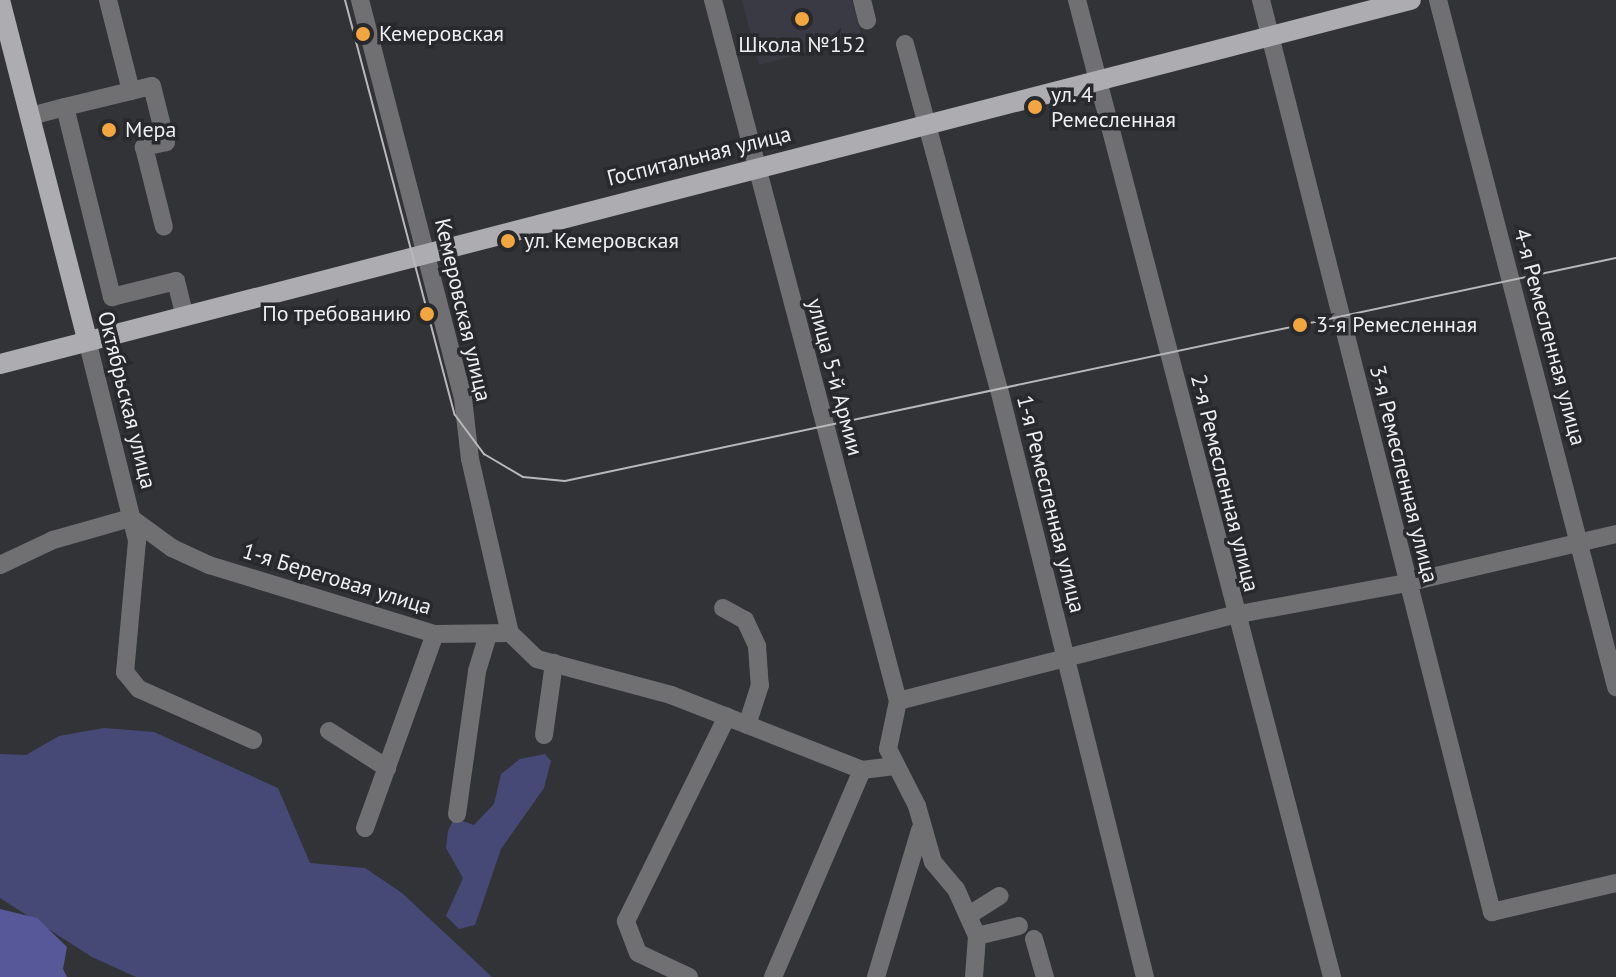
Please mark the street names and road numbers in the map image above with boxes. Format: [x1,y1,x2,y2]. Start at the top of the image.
street label: Госпитальная улица [604,120,794,192]
street label: Кемеровская улица [429,216,497,404]
street label: 4-я Ремесленная улица [1508,226,1592,448]
street label: улица 5-й Армии [801,295,869,459]
street label: Октябрьская улица [92,308,162,492]
street label: 3-я Ремесленная улица [1364,363,1444,585]
street label: 2-я Ремесленная улица [1185,372,1265,594]
street label: 1-я Ремесленная улица [1011,393,1091,615]
street label: 1-я Береговая улица [239,538,435,620]

